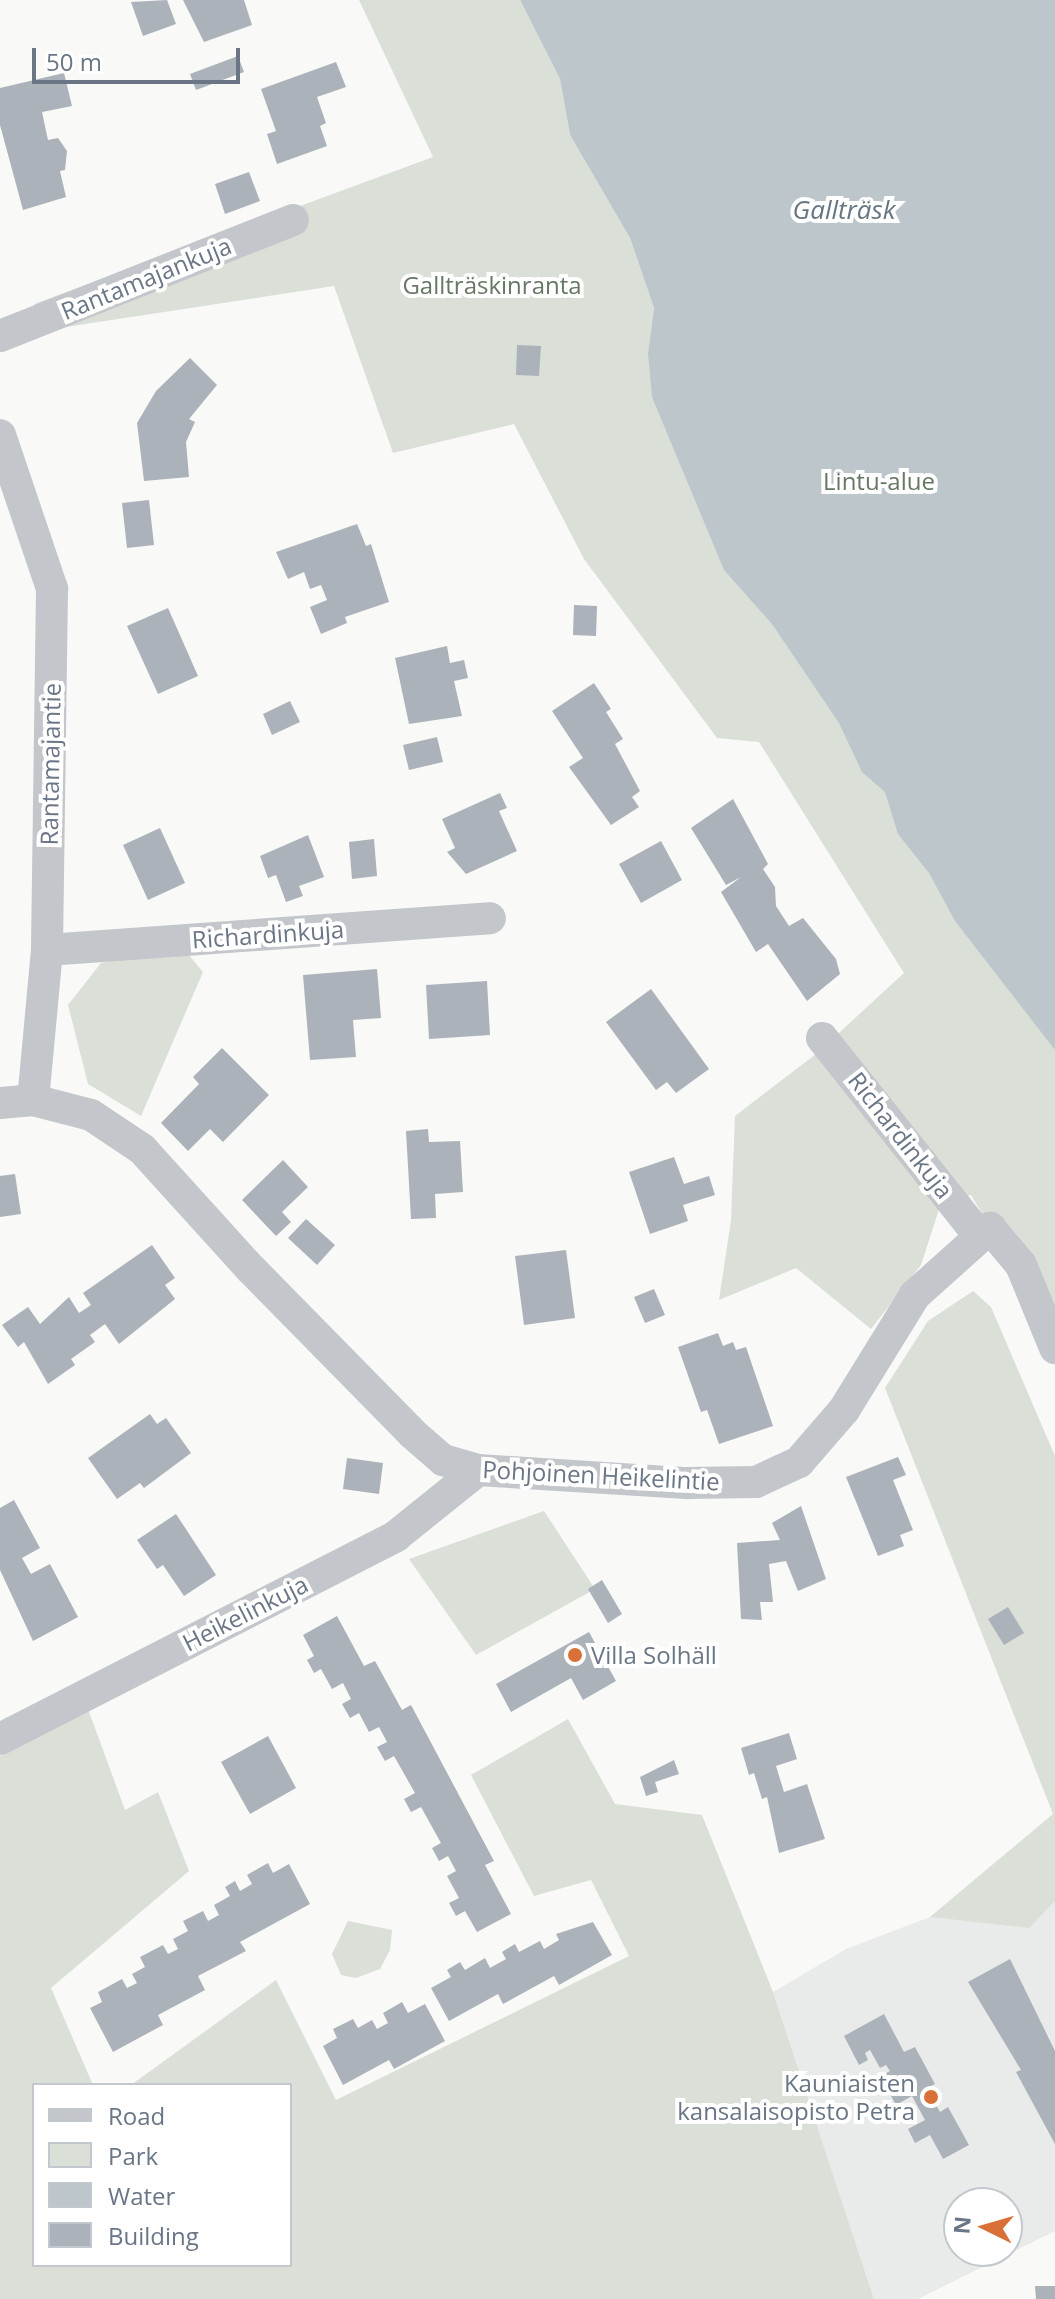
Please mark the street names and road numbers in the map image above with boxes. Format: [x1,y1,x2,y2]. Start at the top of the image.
street label: Rantamajankuja [57,231,235,325]
street label: Rantamajantie [34,683,66,845]
street label: Richardinkuja [191,914,345,954]
street label: Richardinkuja [843,1066,959,1204]
street label: Pohjoinen Heikelintie [482,1454,720,1496]
street label: Heikelinkuja [177,1569,313,1657]

